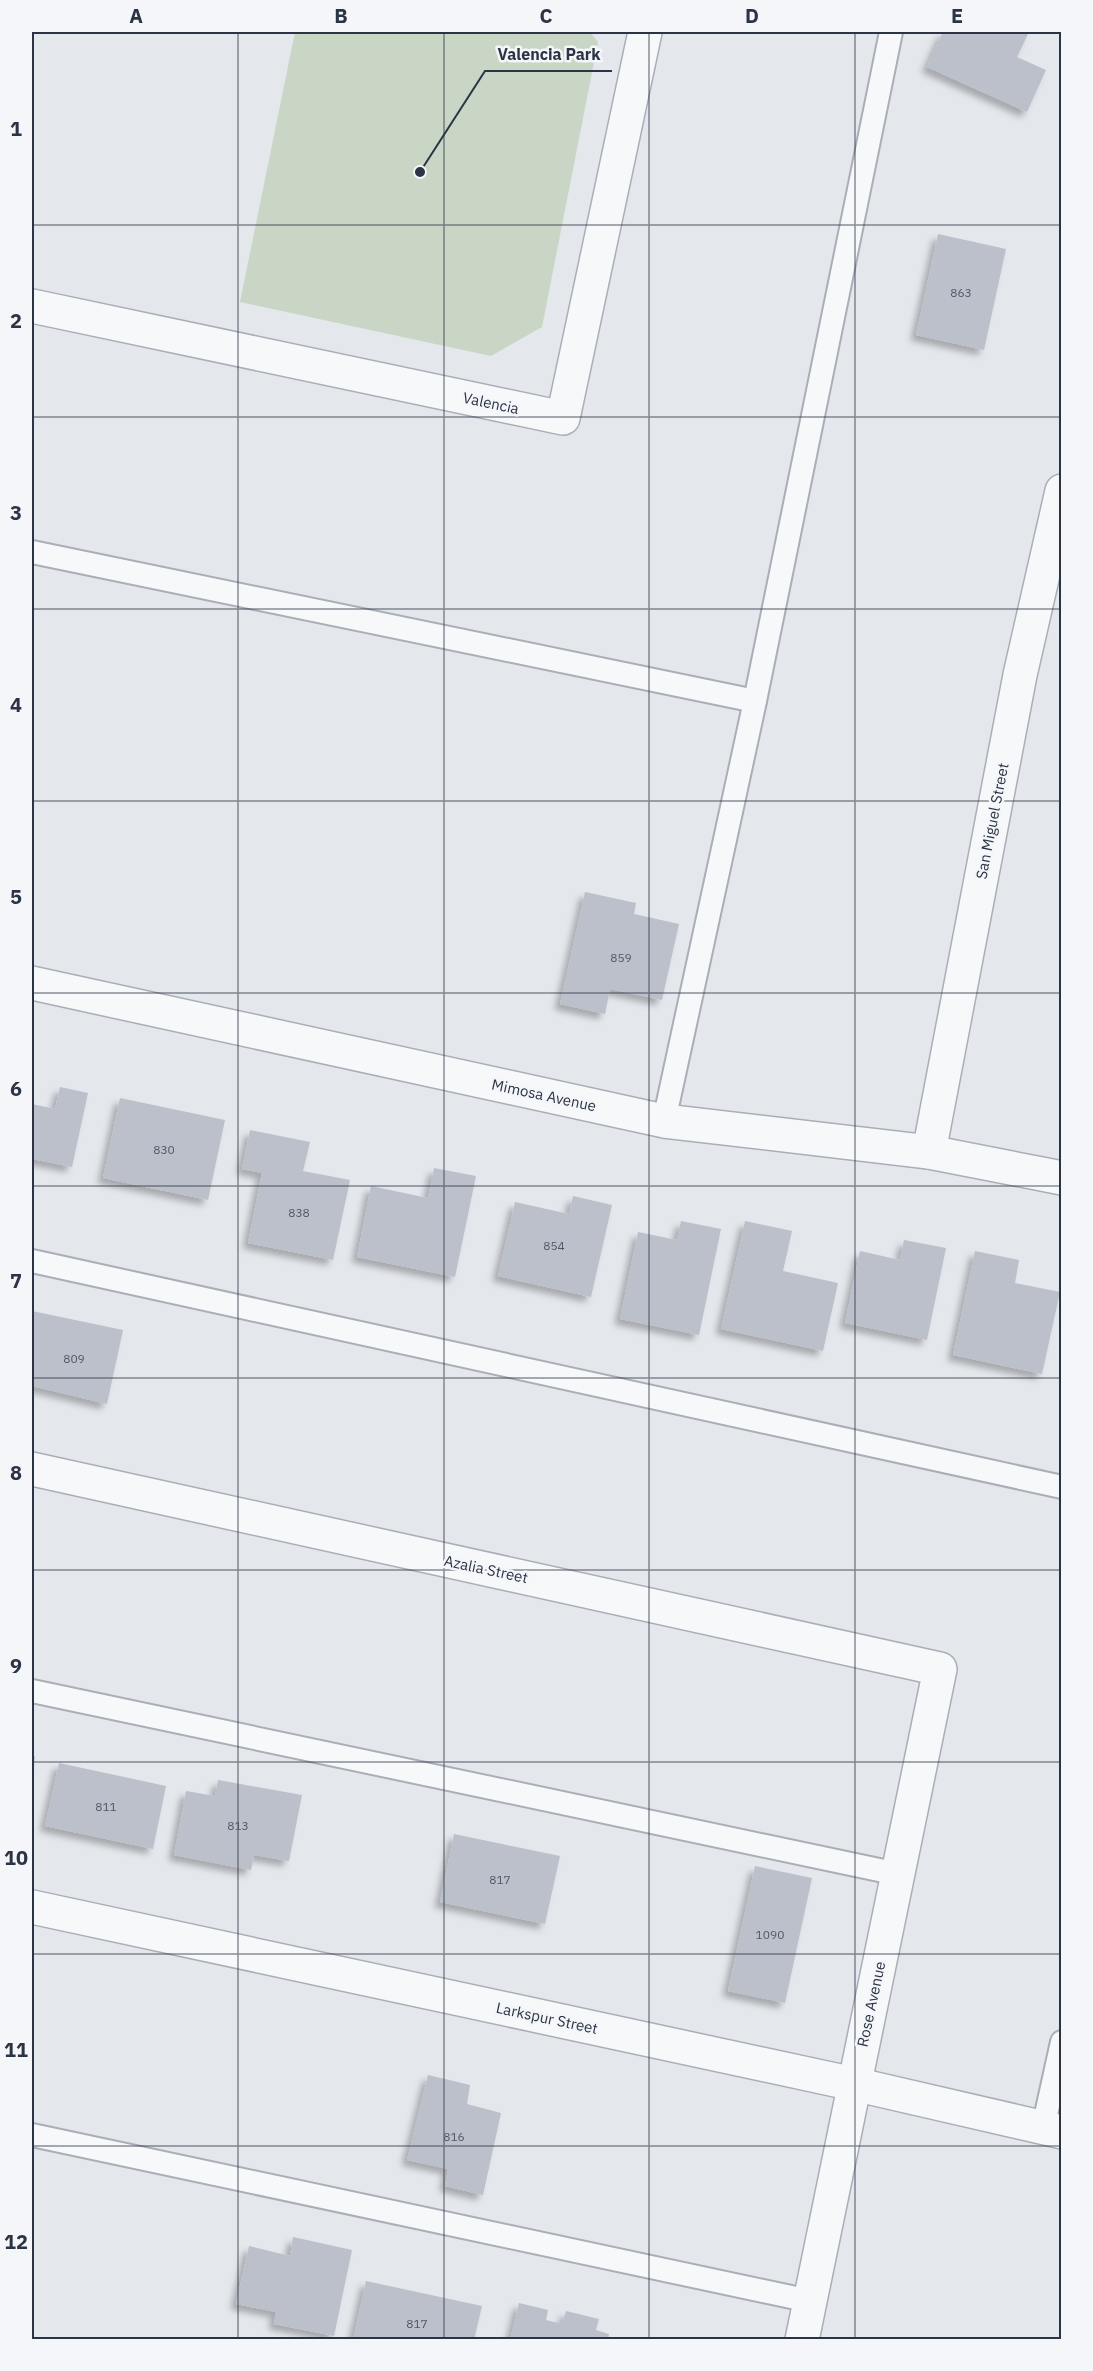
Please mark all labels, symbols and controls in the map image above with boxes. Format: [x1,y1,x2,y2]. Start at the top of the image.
text: A [129,2,143,29]
text: B [334,2,348,29]
text: C [539,2,553,29]
text: D [745,2,759,29]
text: E [951,2,963,29]
callout: Valencia Park [485,37,612,71]
text: Valencia Park [497,44,601,64]
text: 1 [10,115,22,142]
house number: 863 [950,285,972,300]
text: 2 [10,307,22,334]
street label: Valencia [461,388,521,418]
text: 3 [10,499,22,526]
text: 4 [10,691,22,718]
street label: San Miguel Street [971,761,1013,881]
text: 5 [10,883,22,910]
house number: 859 [610,950,632,965]
text: 6 [10,1075,22,1102]
street label: Mimosa Avenue [490,1075,598,1115]
house number: 830 [153,1142,175,1157]
house number: 838 [288,1205,310,1220]
house number: 854 [543,1238,565,1253]
text: 7 [10,1267,22,1294]
house number: 809 [63,1351,85,1366]
text: 8 [10,1459,22,1486]
street label: Azalia Street [442,1551,530,1587]
text: 9 [10,1652,22,1679]
house number: 811 [95,1799,117,1814]
house number: 813 [227,1818,249,1833]
text: 10 [4,1844,28,1871]
house number: 817 [489,1872,511,1887]
house number: 1090 [756,1927,784,1942]
street label: Rose Avenue [853,1959,889,2049]
street label: Larkspur Street [494,1998,600,2038]
text: 11 [4,2036,28,2063]
house number: 816 [443,2129,465,2144]
text: 12 [4,2228,28,2255]
house number: 817 [406,2316,428,2331]

